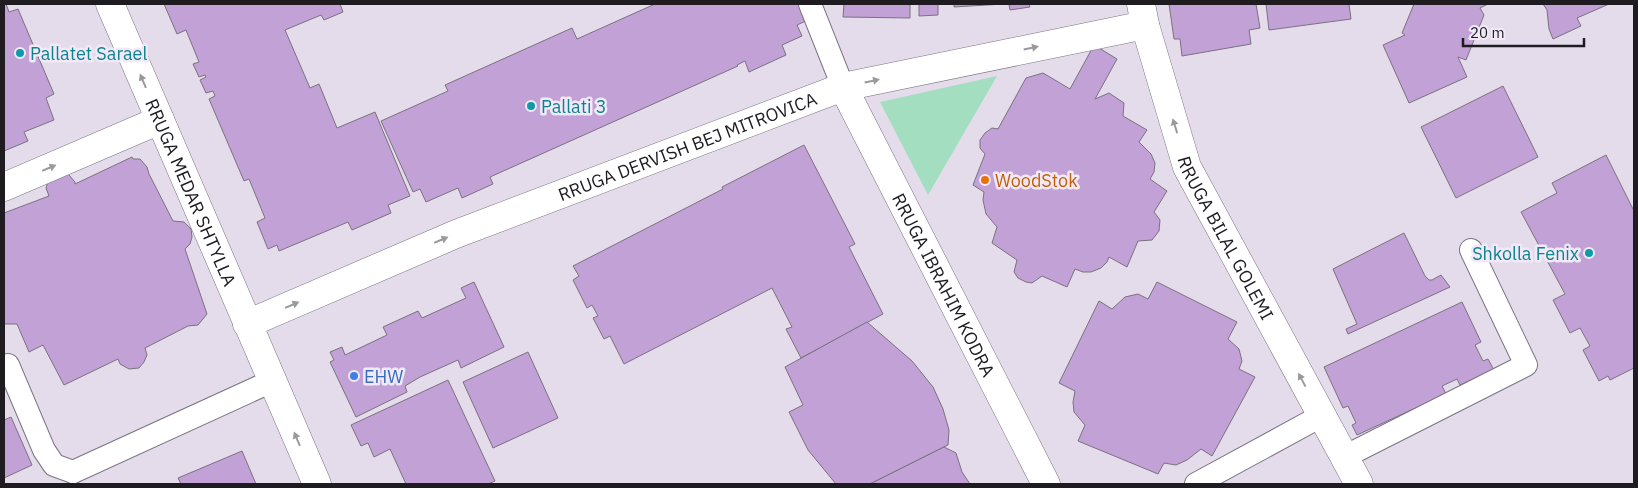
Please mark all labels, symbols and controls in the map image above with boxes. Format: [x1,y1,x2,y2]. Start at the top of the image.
scale bar [1463,15,1584,47]
text: 20 m [1470,23,1505,42]
place label: Pallatet Sarael [30,42,147,65]
one-way arrow [1024,44,1039,52]
marker: Pallatet Sarael [14,47,26,59]
one-way arrow [139,74,147,88]
one-way arrow [865,76,881,84]
street label: RRUGA DERVISH BEJ MITROVICA [555,86,820,206]
street label: RRUGA MEDAR SHTYLLA [141,95,242,290]
place label: Pallati 3 [541,95,607,118]
marker: Pallati 3 [525,100,537,112]
one-way arrow [1170,118,1178,133]
street label: RRUGA BILAL GOLEMI [1173,153,1279,324]
one-way arrow [41,163,56,171]
place label: WoodStok [995,169,1078,192]
marker: WoodStok [979,174,991,186]
street label: RRUGA IBRAHIM KODRA [888,189,1001,381]
one-way arrow [434,236,448,244]
place label: Shkolla Fenix [1472,242,1579,265]
marker: Shkolla Fenix [1583,247,1595,259]
one-way arrow [285,300,299,308]
place label: EHW [364,365,403,388]
marker: EHW [348,370,360,382]
one-way arrow [1298,373,1306,388]
one-way arrow [293,432,301,446]

